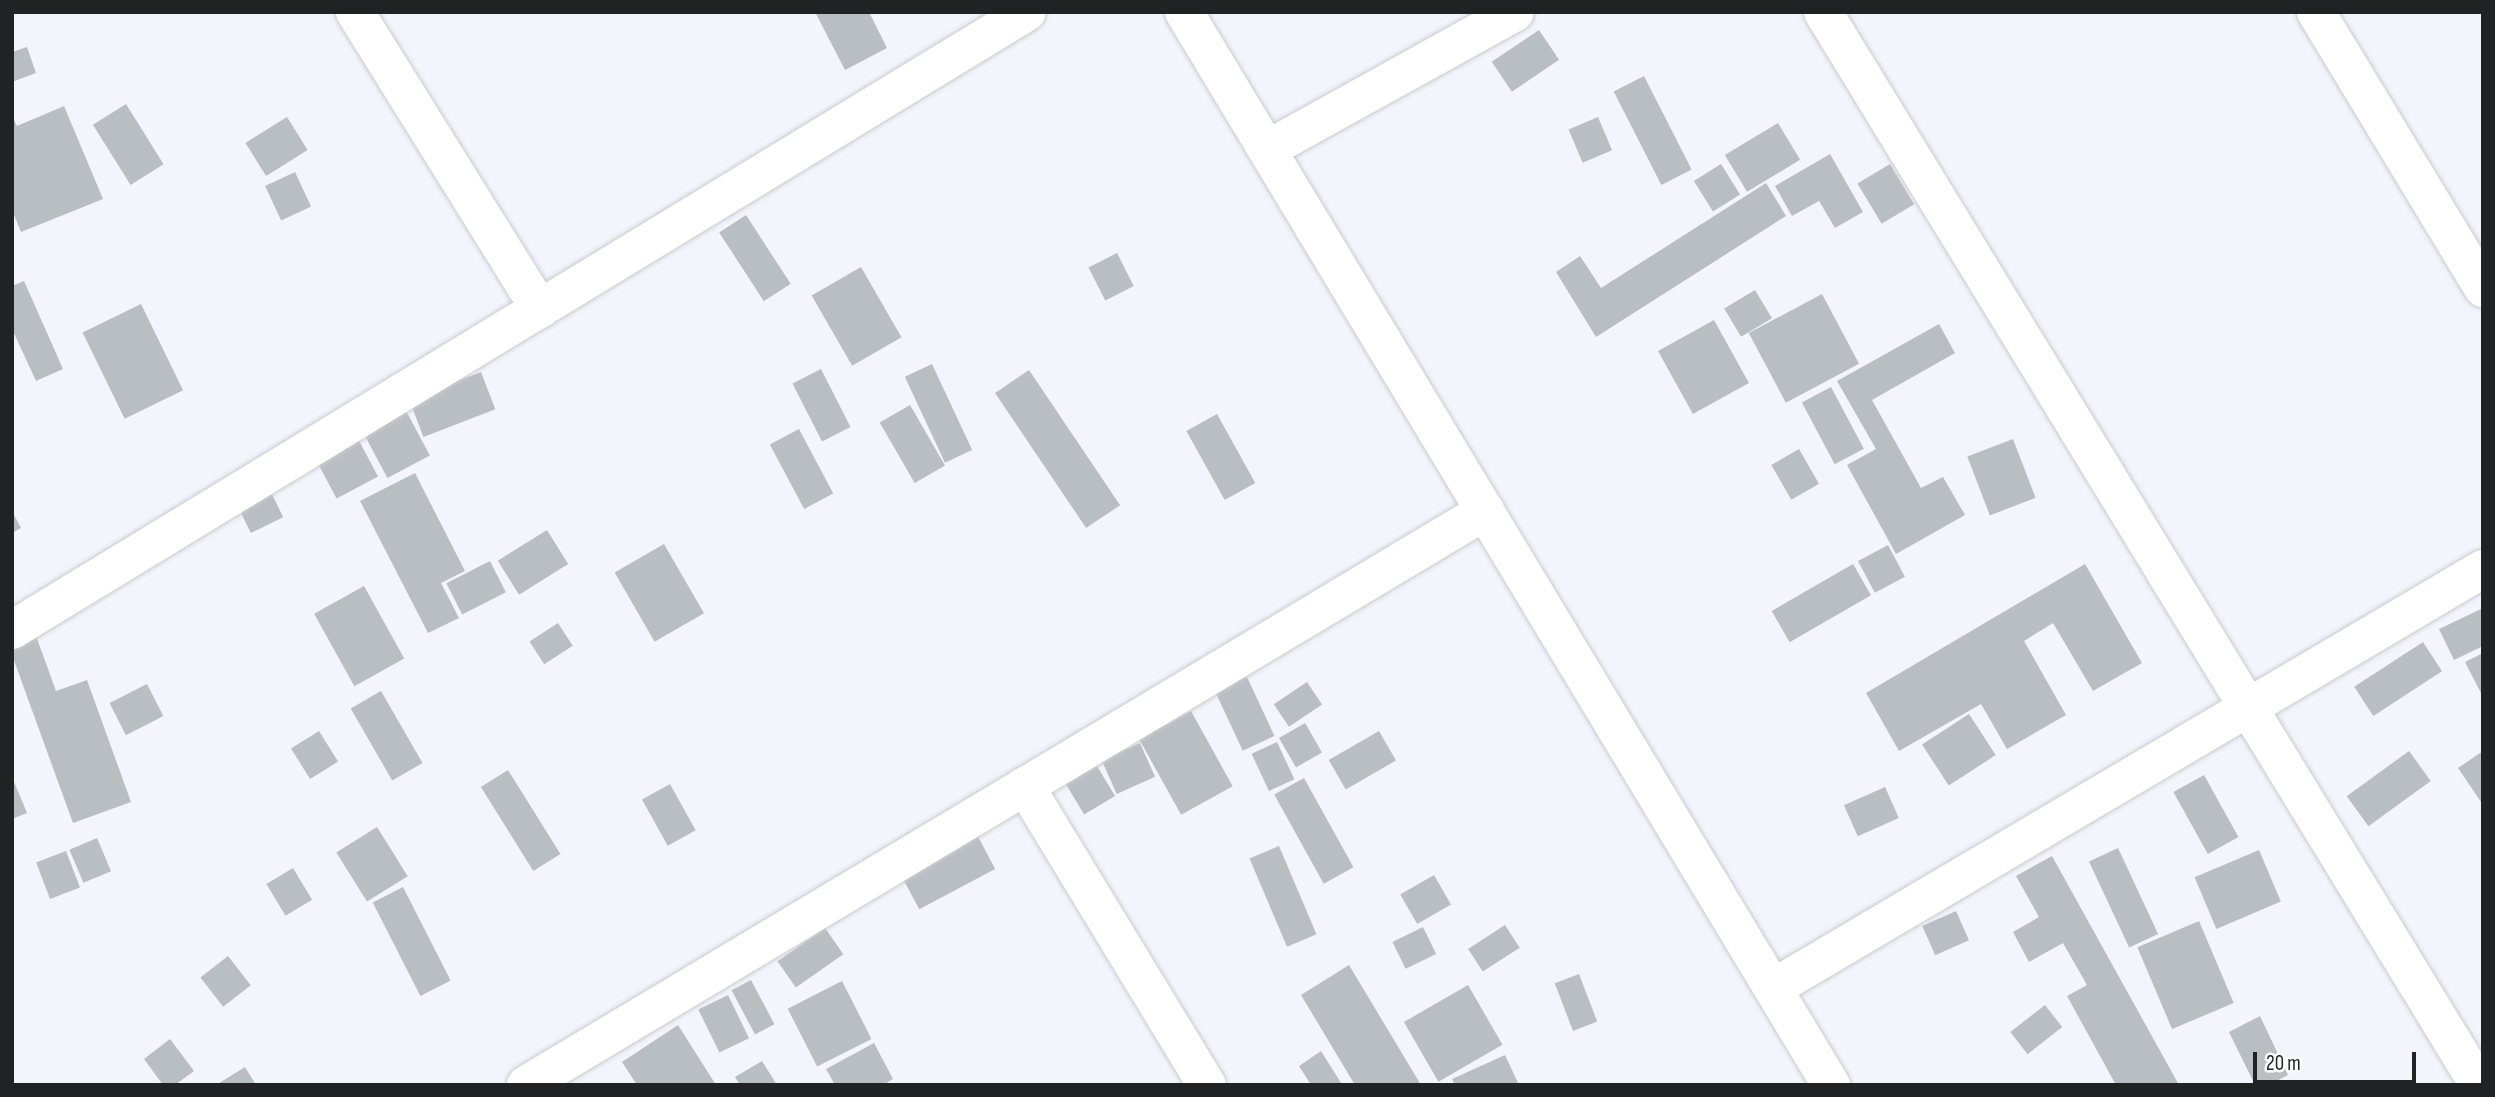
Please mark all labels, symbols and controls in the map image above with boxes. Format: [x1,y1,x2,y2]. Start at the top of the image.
scale bar [2257,1038,2420,1082]
text: 20 m [2266,1051,2301,1076]

